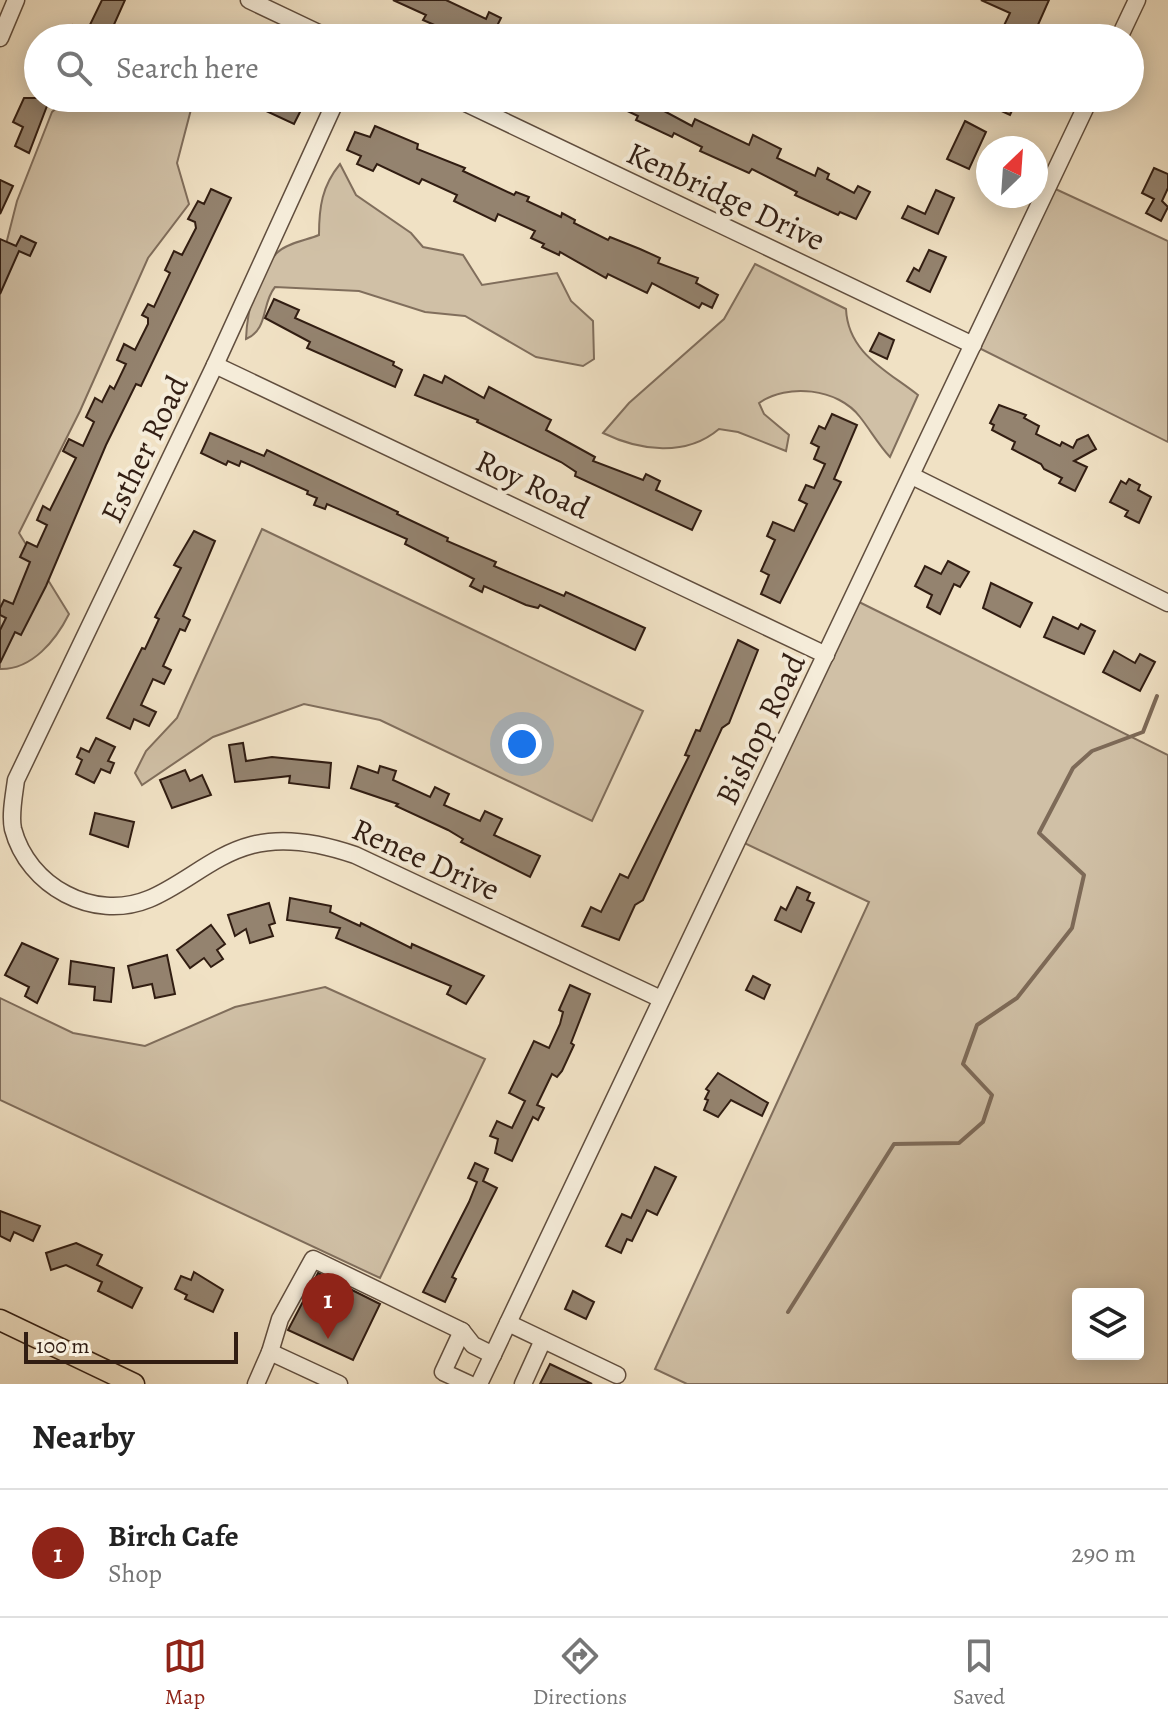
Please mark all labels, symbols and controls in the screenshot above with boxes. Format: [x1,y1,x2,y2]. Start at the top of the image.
search box [24,24,1144,112]
icon: search [52,46,96,90]
text: Search here [116,48,259,88]
street label: Kenbridge Drive [620,131,832,261]
north arrow [976,136,1048,208]
street label: Esther Road [89,367,199,530]
street label: Roy Road [469,438,598,530]
street label: Bishop Road [704,645,816,812]
your location [502,724,542,764]
street label: Renee Drive [345,807,507,911]
pin: 1 [302,1273,354,1339]
map controls [1072,1288,1144,1360]
button: layers [1072,1288,1144,1360]
scale bar [24,1328,238,1364]
text: 100 m [36,1331,90,1361]
text: Nearby [32,1413,135,1460]
text: Birch Cafe [108,1516,239,1556]
text: 1 [53,1536,63,1571]
text: 290 m [1071,1536,1136,1571]
text: Shop [108,1556,162,1591]
tab: Map [163,1634,207,1712]
tab: Directions [533,1634,627,1712]
tab: Saved [953,1634,1005,1712]

